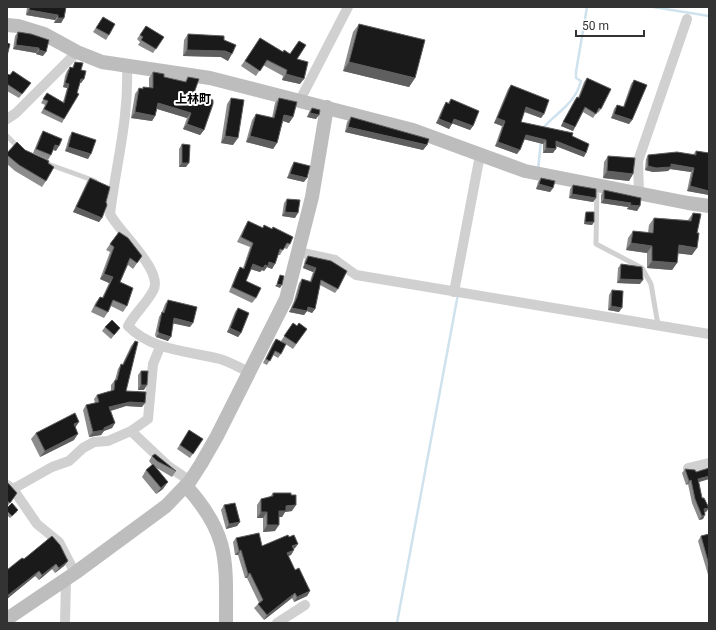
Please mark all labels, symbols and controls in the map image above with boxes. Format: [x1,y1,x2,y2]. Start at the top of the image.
scale bar [576,12,644,38]
text: 50 m [582,19,609,33]
district label: 上林町 [175,92,211,106]

